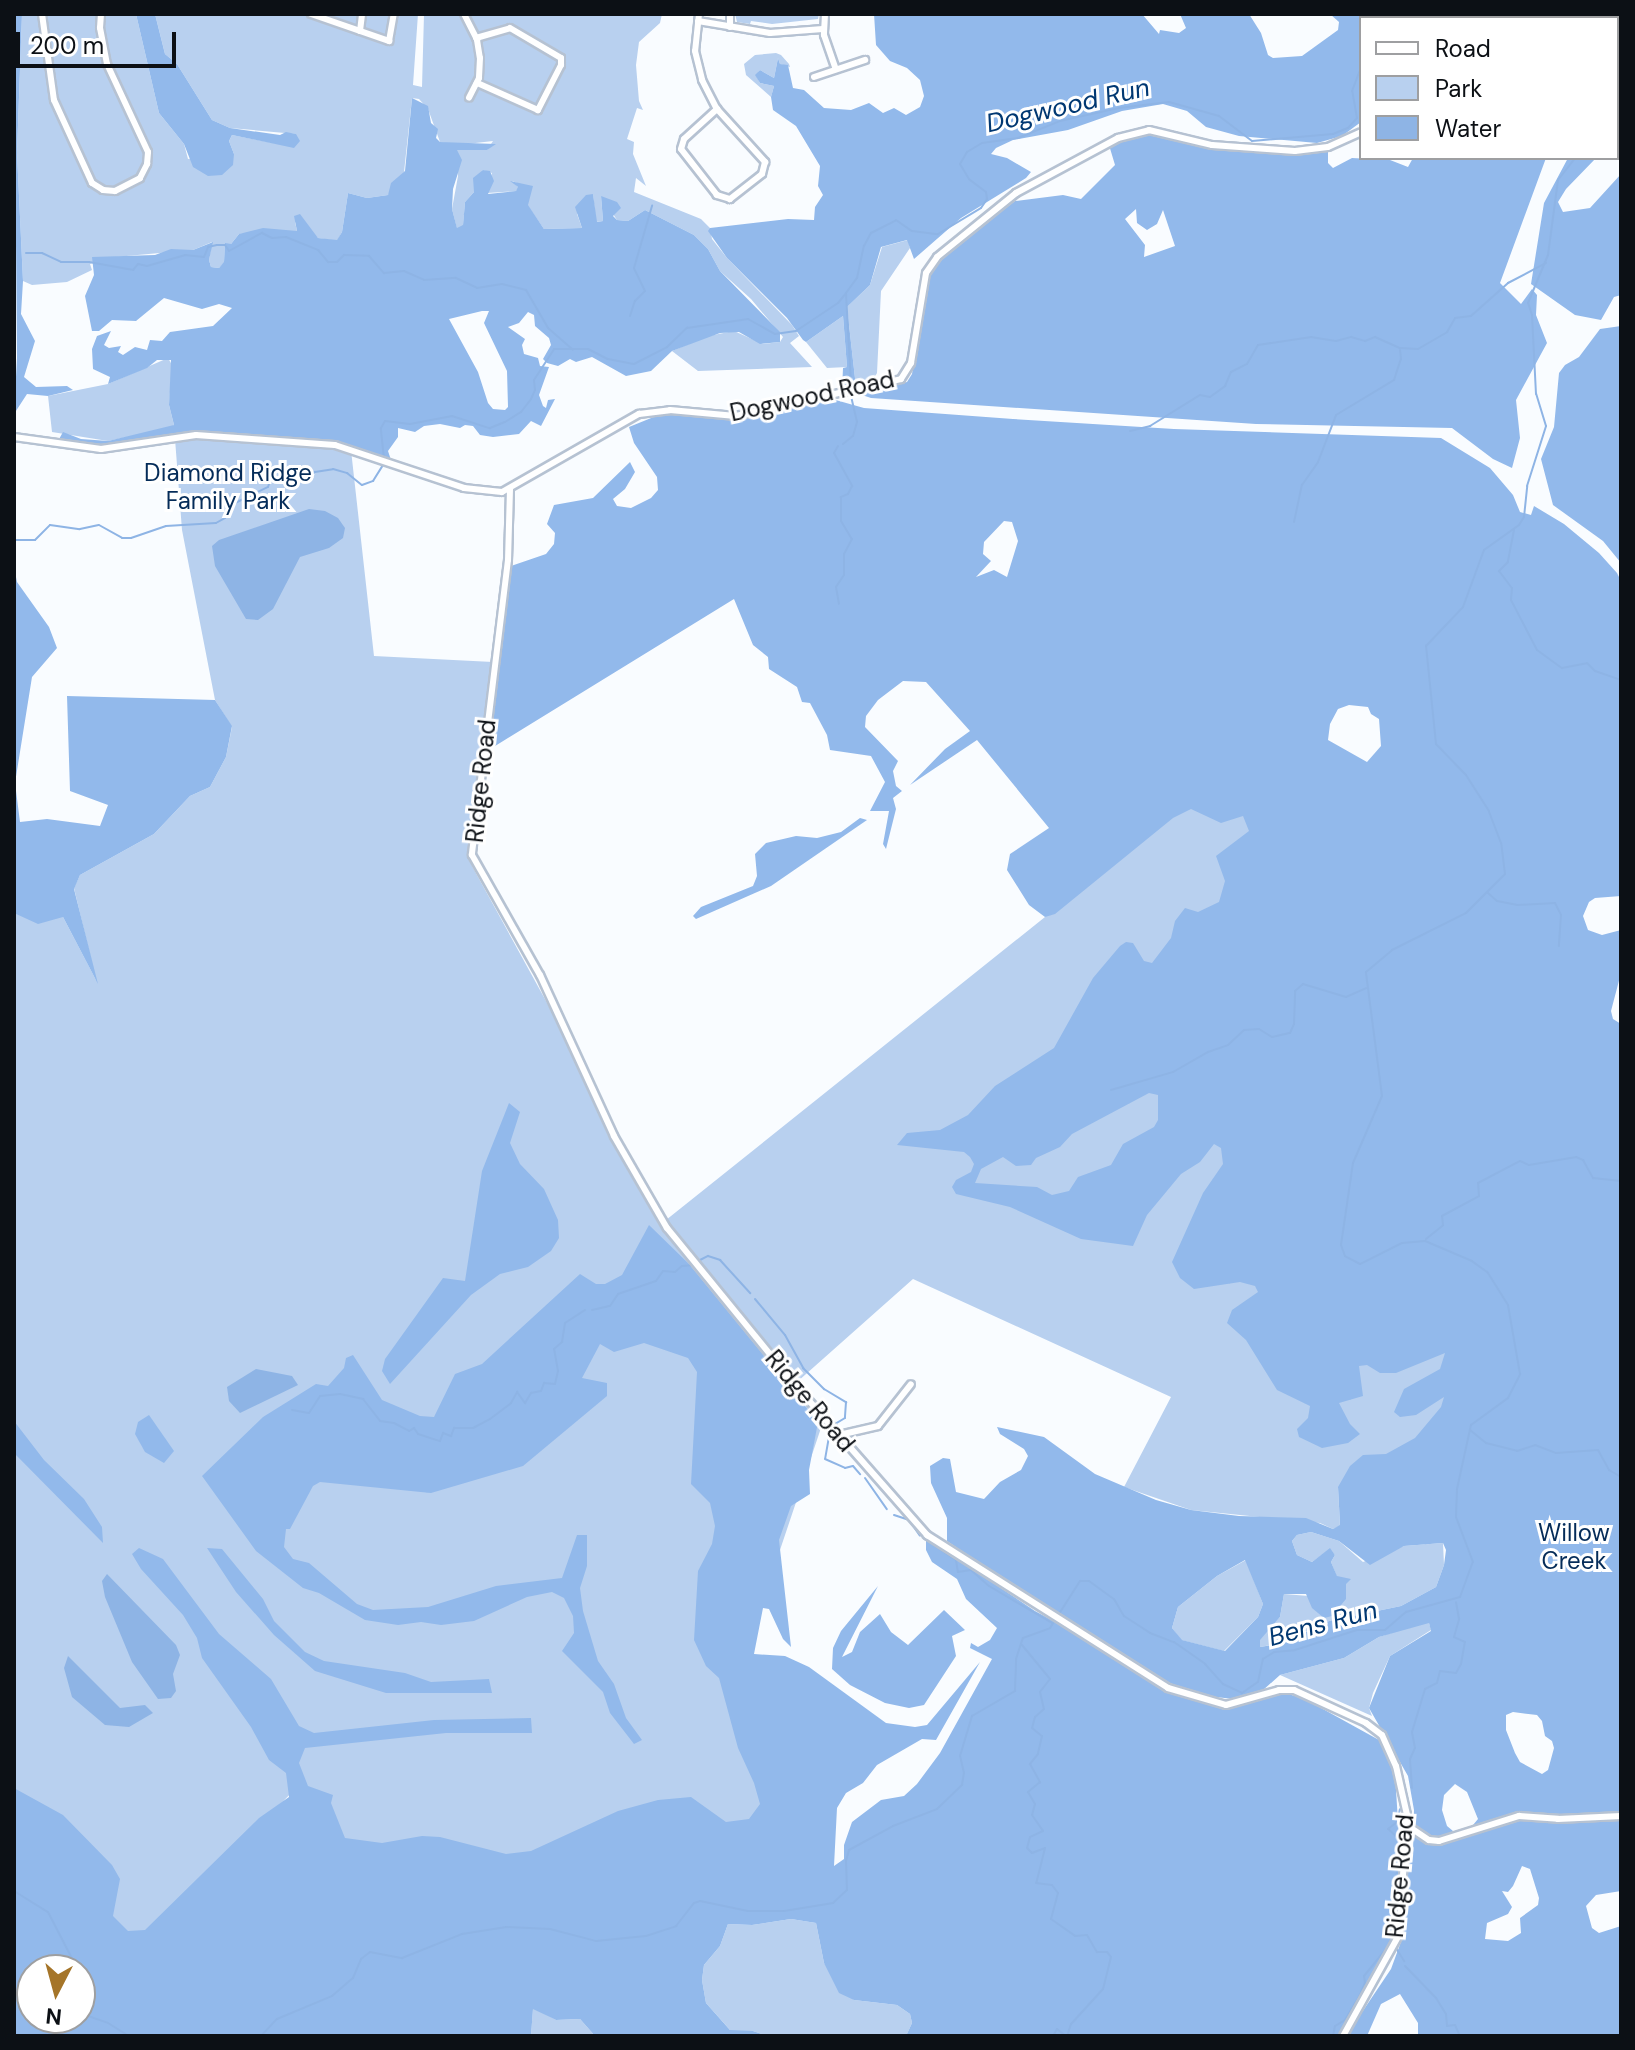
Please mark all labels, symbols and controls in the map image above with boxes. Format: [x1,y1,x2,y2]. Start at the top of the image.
scale bar [20,16,180,66]
legend [1359,16,1619,160]
text: 200 m [30,30,104,61]
text: Road [1435,33,1491,64]
water label: Dogwood Run [983,72,1153,140]
text: Park [1435,73,1482,104]
text: Water [1435,113,1501,144]
street label: Dogwood Road [727,365,897,427]
park label: Diamond Ridge Family Park [144,459,312,515]
street label: Ridge Road [460,718,502,844]
street label: Ridge Road [759,1344,861,1458]
park label: Willow Creek [1538,1519,1610,1575]
water label: Bens Run [1265,1595,1381,1653]
street label: Ridge Road [1380,1813,1420,1939]
north arrow [16,1954,96,2034]
text: N [44,2001,63,2032]

